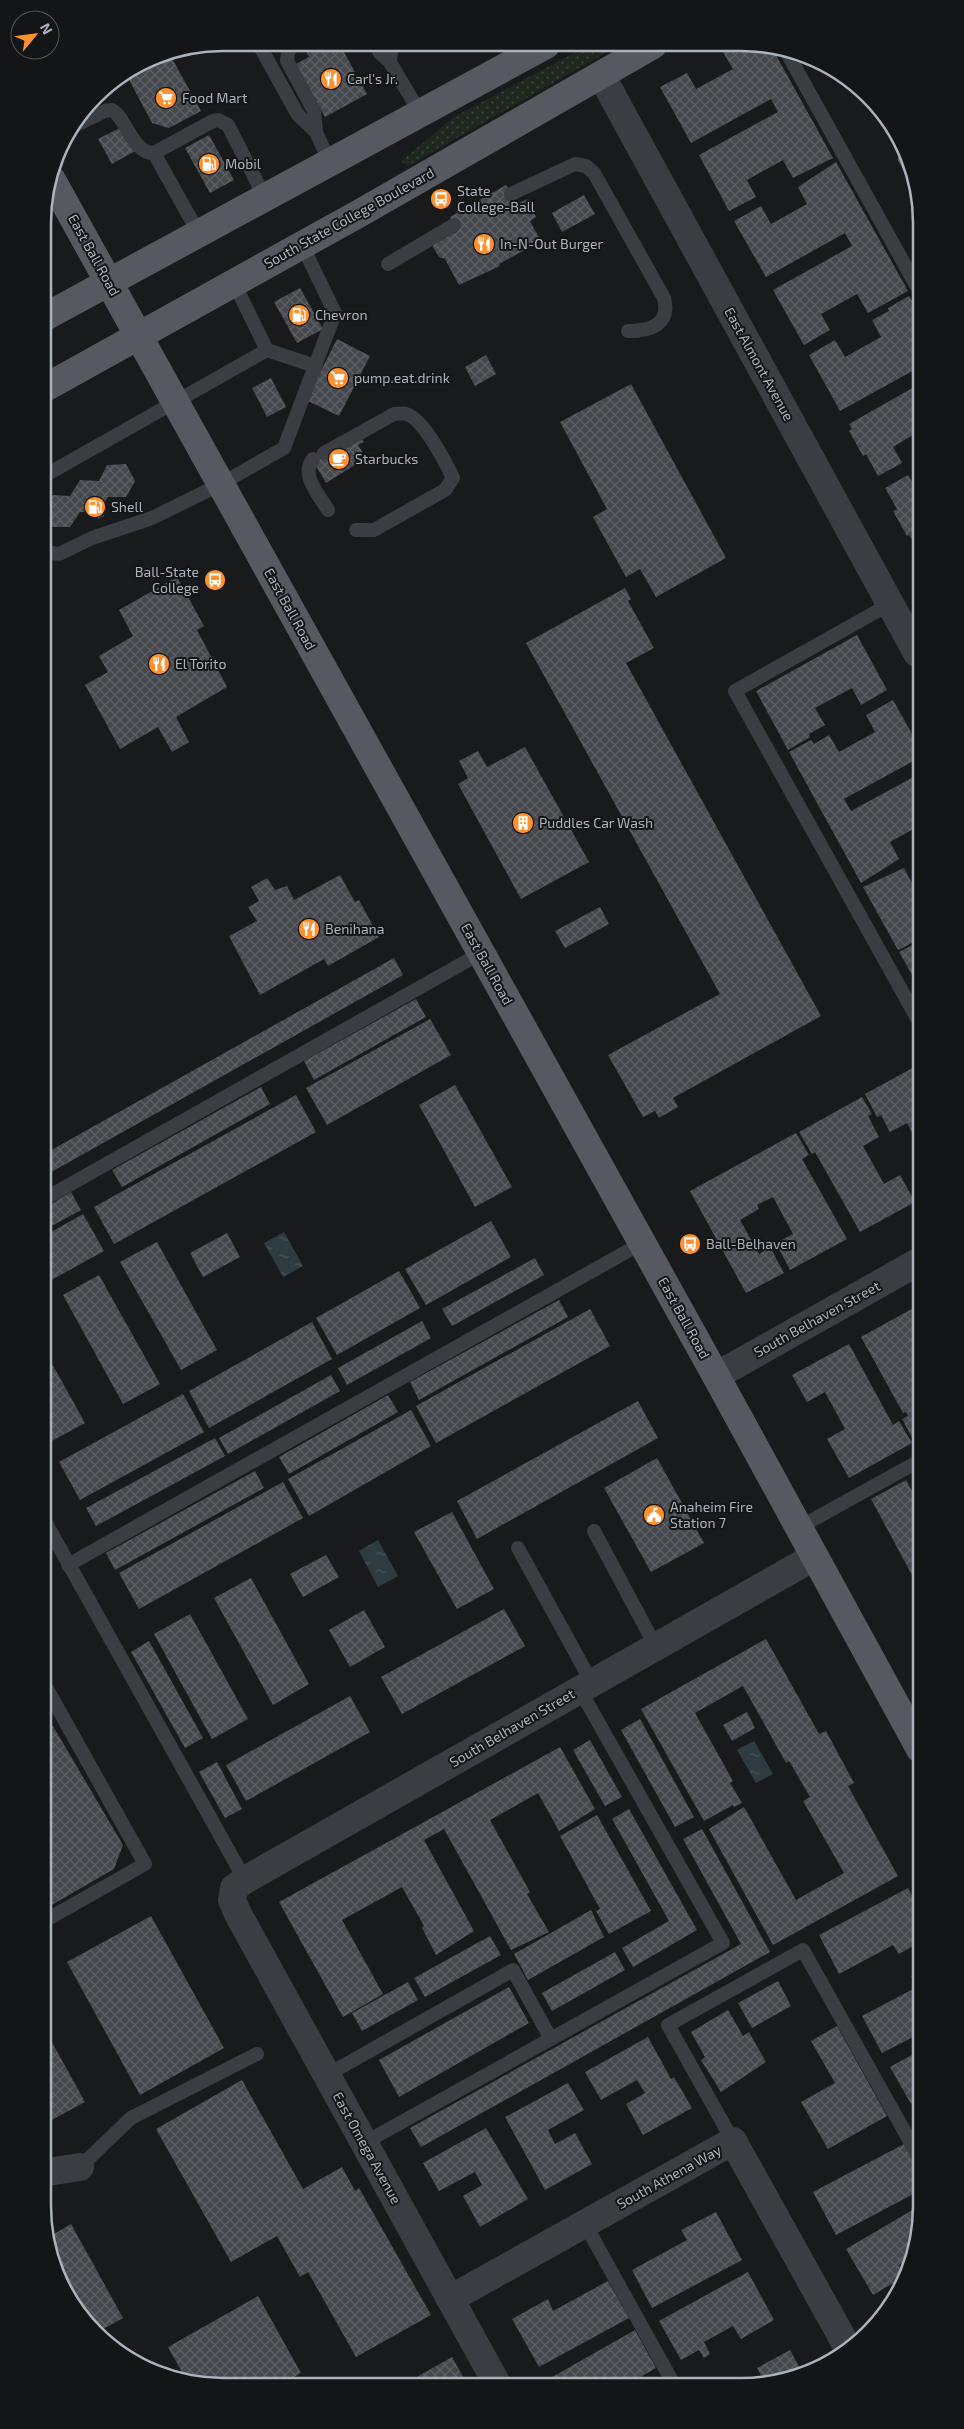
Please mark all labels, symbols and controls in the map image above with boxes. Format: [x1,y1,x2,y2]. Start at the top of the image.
north arrow [10,10,60,60]
text: N [37,20,57,37]
restaurant icon: Carl's Jr. [319,67,343,91]
place label: Carl's Jr. [347,70,398,87]
supermarket icon: Food Mart [154,86,178,110]
place label: Food Mart [182,89,247,106]
fuel station icon: Mobil [197,152,221,176]
place label: Mobil [225,155,262,172]
street label: South State College Boulevard [261,164,437,272]
place label: State College-Ball [457,182,536,215]
bus stop icon: State College-Ball [429,187,453,211]
street label: East Ball Road [65,211,124,299]
restaurant icon: In-N-Out Burger [472,232,496,256]
place label: In-N-Out Burger [500,235,604,252]
fuel station icon: Chevron [287,303,311,327]
street label: East Almont Avenue [721,304,798,423]
place label: Chevron [315,306,368,323]
supermarket icon: pump.eat.drink [326,366,350,390]
place label: pump.eat.drink [354,369,450,386]
cafe icon: Starbucks [327,447,351,471]
place label: Starbucks [355,450,418,467]
fuel station icon: Shell [83,495,107,519]
place label: Shell [111,498,144,515]
place label: Ball-State College [135,563,199,596]
street label: East Ball Road [261,565,320,653]
bus stop icon: Ball-State College [203,568,227,592]
restaurant icon: El Torito [147,652,171,676]
place label: El Torito [175,655,226,672]
building icon: Puddles Car Wash [511,811,535,835]
place label: Puddles Car Wash [539,814,653,831]
restaurant icon: Benihana [297,917,321,941]
place label: Benihana [325,920,384,937]
street label: East Ball Road [458,920,517,1008]
bus stop icon: Ball-Belhaven [678,1232,702,1256]
place label: Ball-Belhaven [706,1235,796,1252]
street label: East Ball Road [655,1274,714,1362]
street label: South Belhaven Street [751,1277,883,1360]
place label: Anaheim Fire Station 7 [670,1498,753,1531]
public building icon: Anaheim Fire Station 7 [642,1503,666,1527]
street label: South Belhaven Street [446,1685,577,1770]
street label: East Omega Avenue [330,2089,405,2207]
street label: South Athena Way [614,2141,724,2212]

